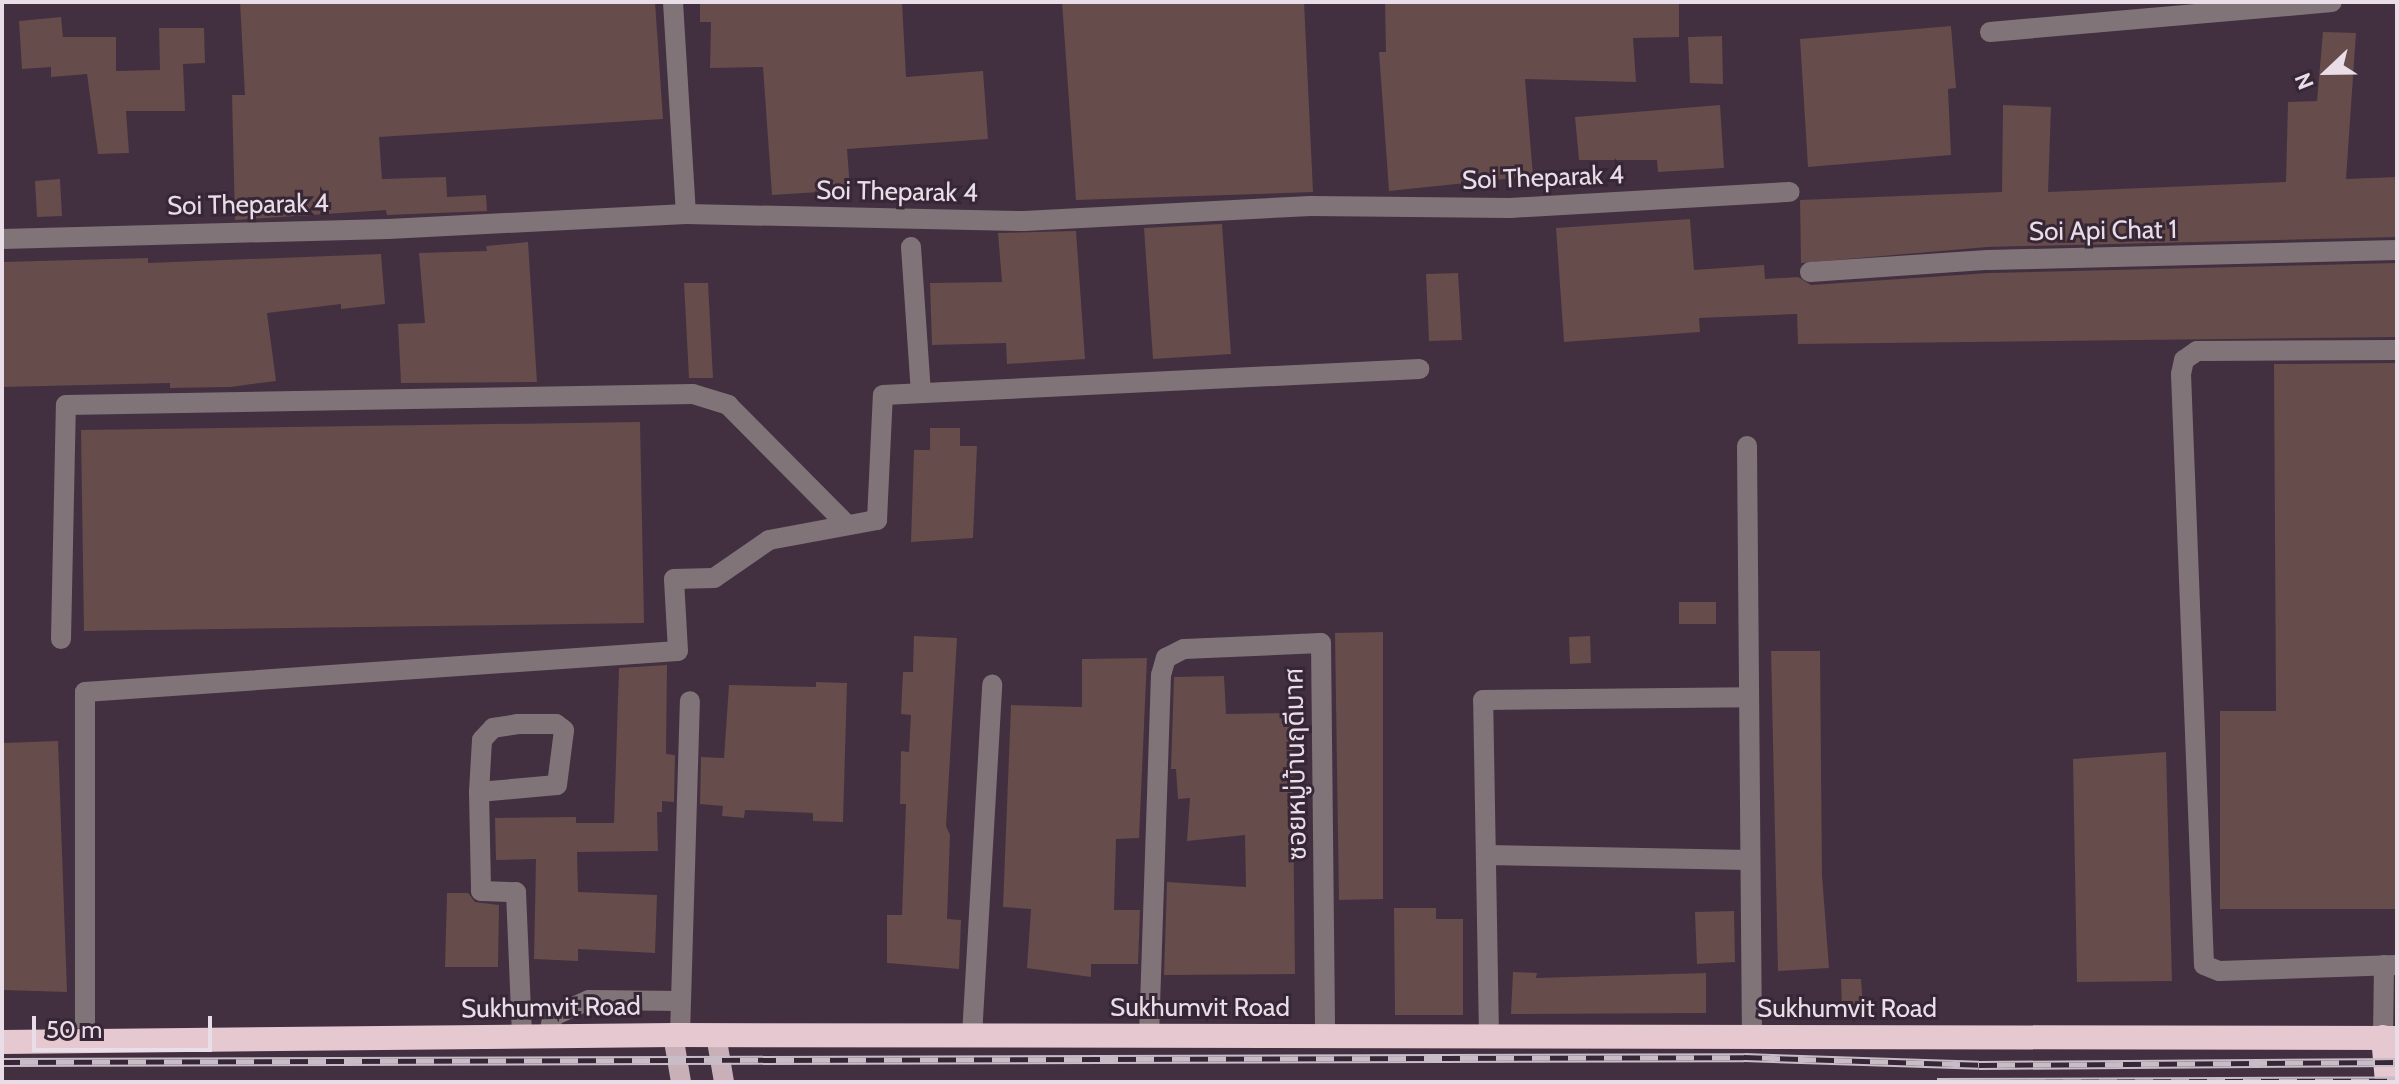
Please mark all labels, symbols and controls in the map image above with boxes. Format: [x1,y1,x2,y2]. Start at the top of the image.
north arrow [2287,32,2367,112]
text: N [2289,69,2320,93]
street label: Soi Theparak 4 [1462,160,1624,196]
street label: Soi Theparak 4 [816,175,978,209]
street label: Soi Theparak 4 [167,188,329,222]
street label: Soi Api Chat 1 [2029,214,2177,248]
street label: ซอยหมู่บ้านฤดีมาศ [1279,667,1313,861]
street label: Sukhumvit Road [461,991,641,1025]
street label: Sukhumvit Road [1110,992,1290,1024]
street label: Sukhumvit Road [1757,993,1937,1025]
scale bar [36,1000,216,1050]
text: 50 m [46,1015,102,1044]

